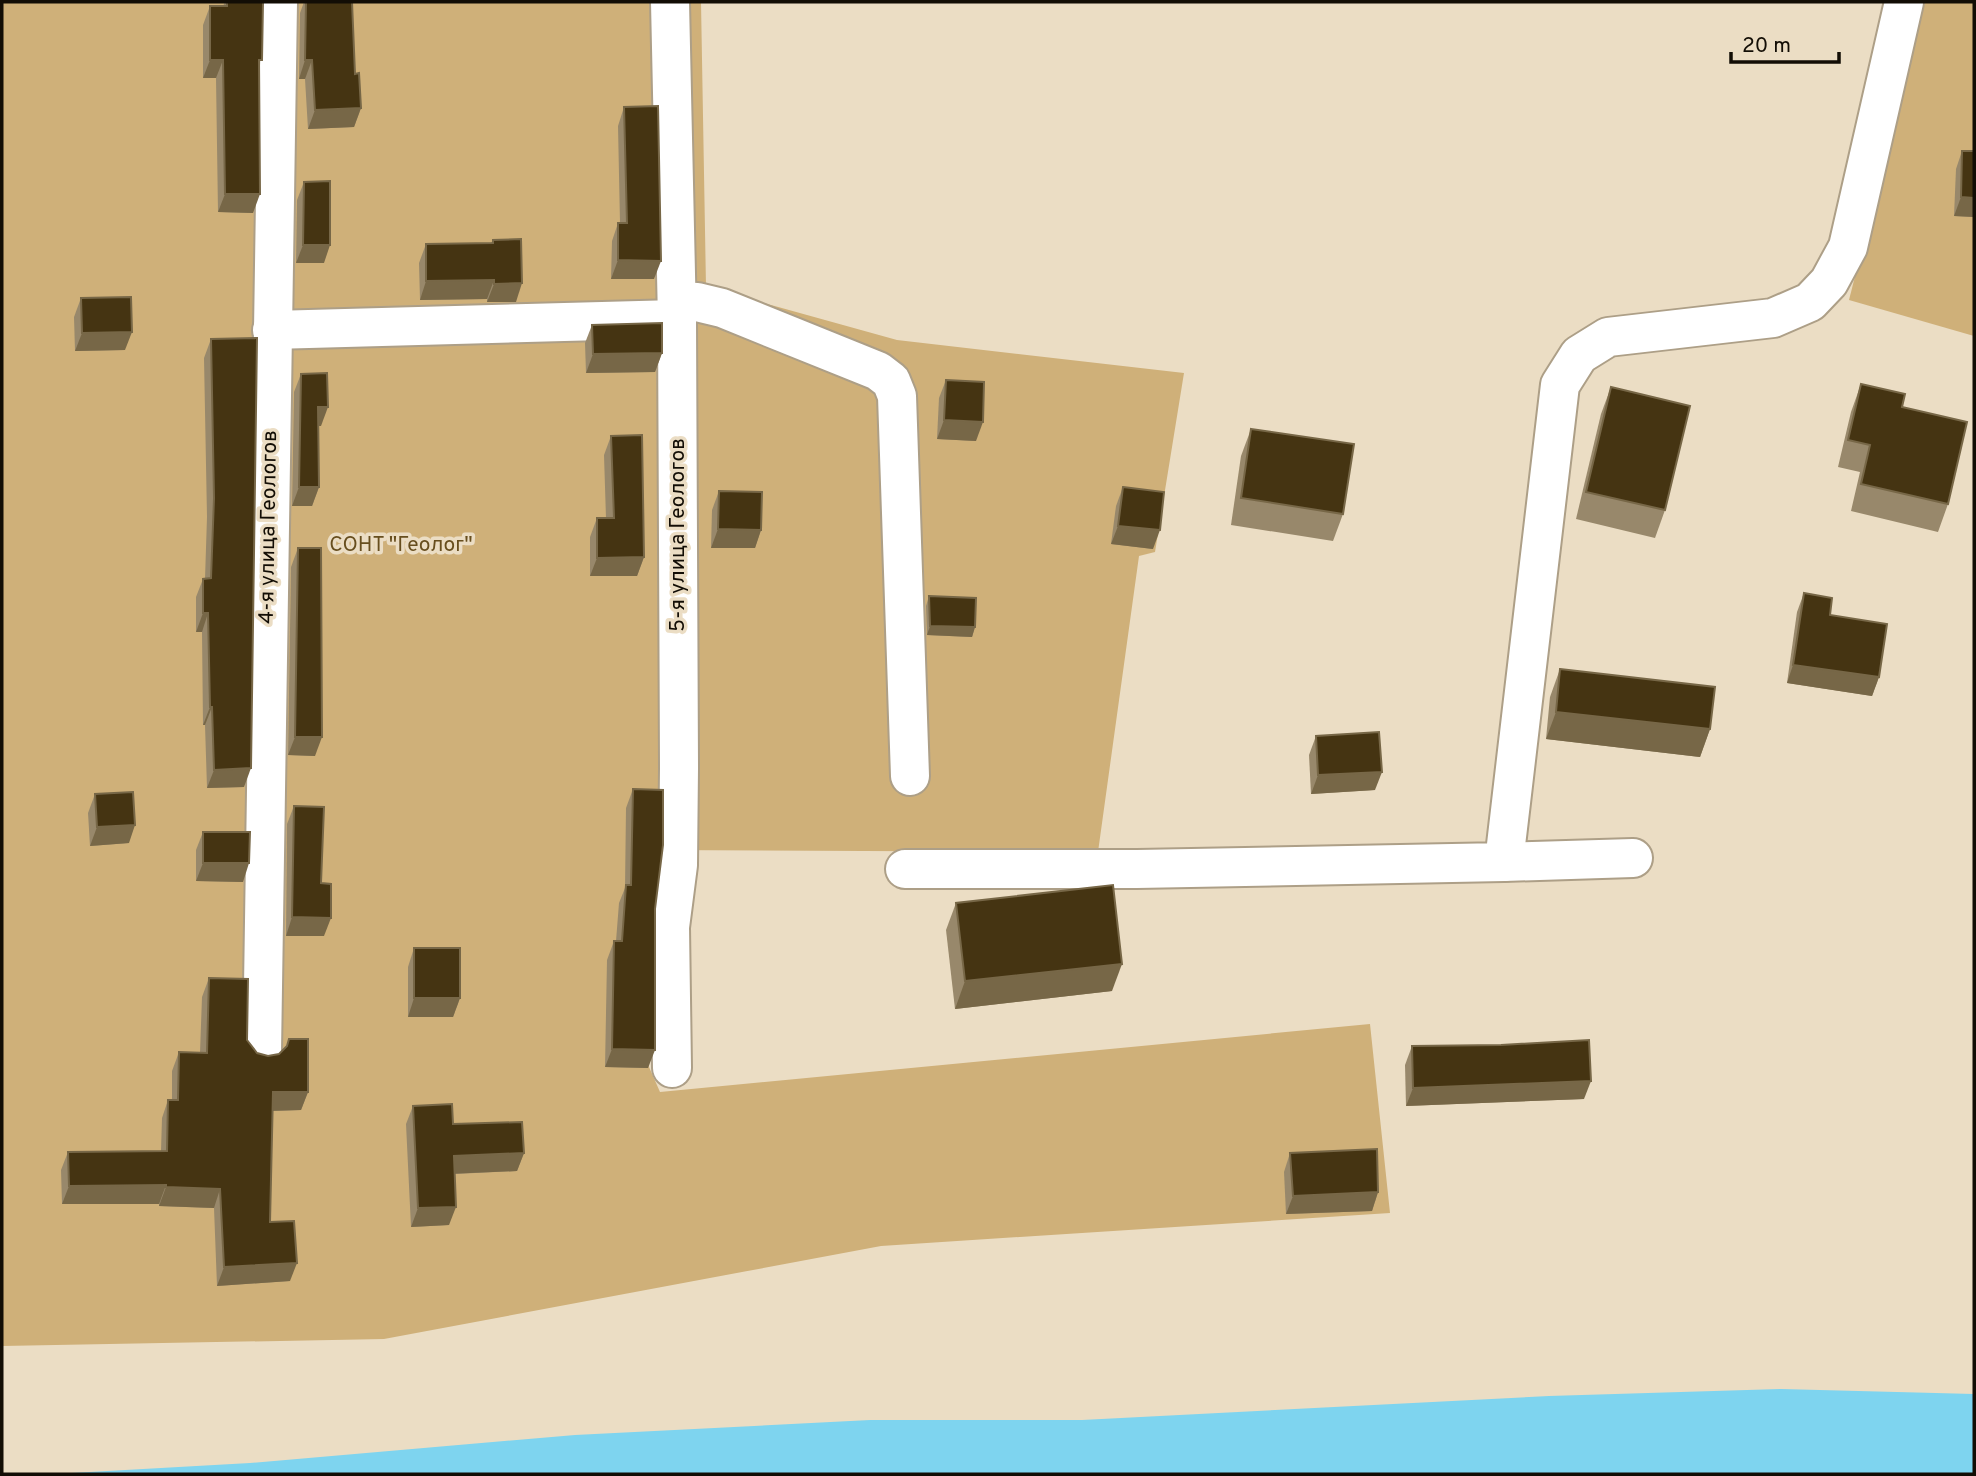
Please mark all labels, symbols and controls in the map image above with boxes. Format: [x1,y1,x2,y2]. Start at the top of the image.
scale bar [1731,21,1840,65]
text: 20 m [1742,33,1791,60]
street label: 4-я улица Геологов [254,430,284,624]
street label: 5-я улица Геологов [665,438,692,632]
park label: СОНТ "Геолог" [329,532,473,559]

